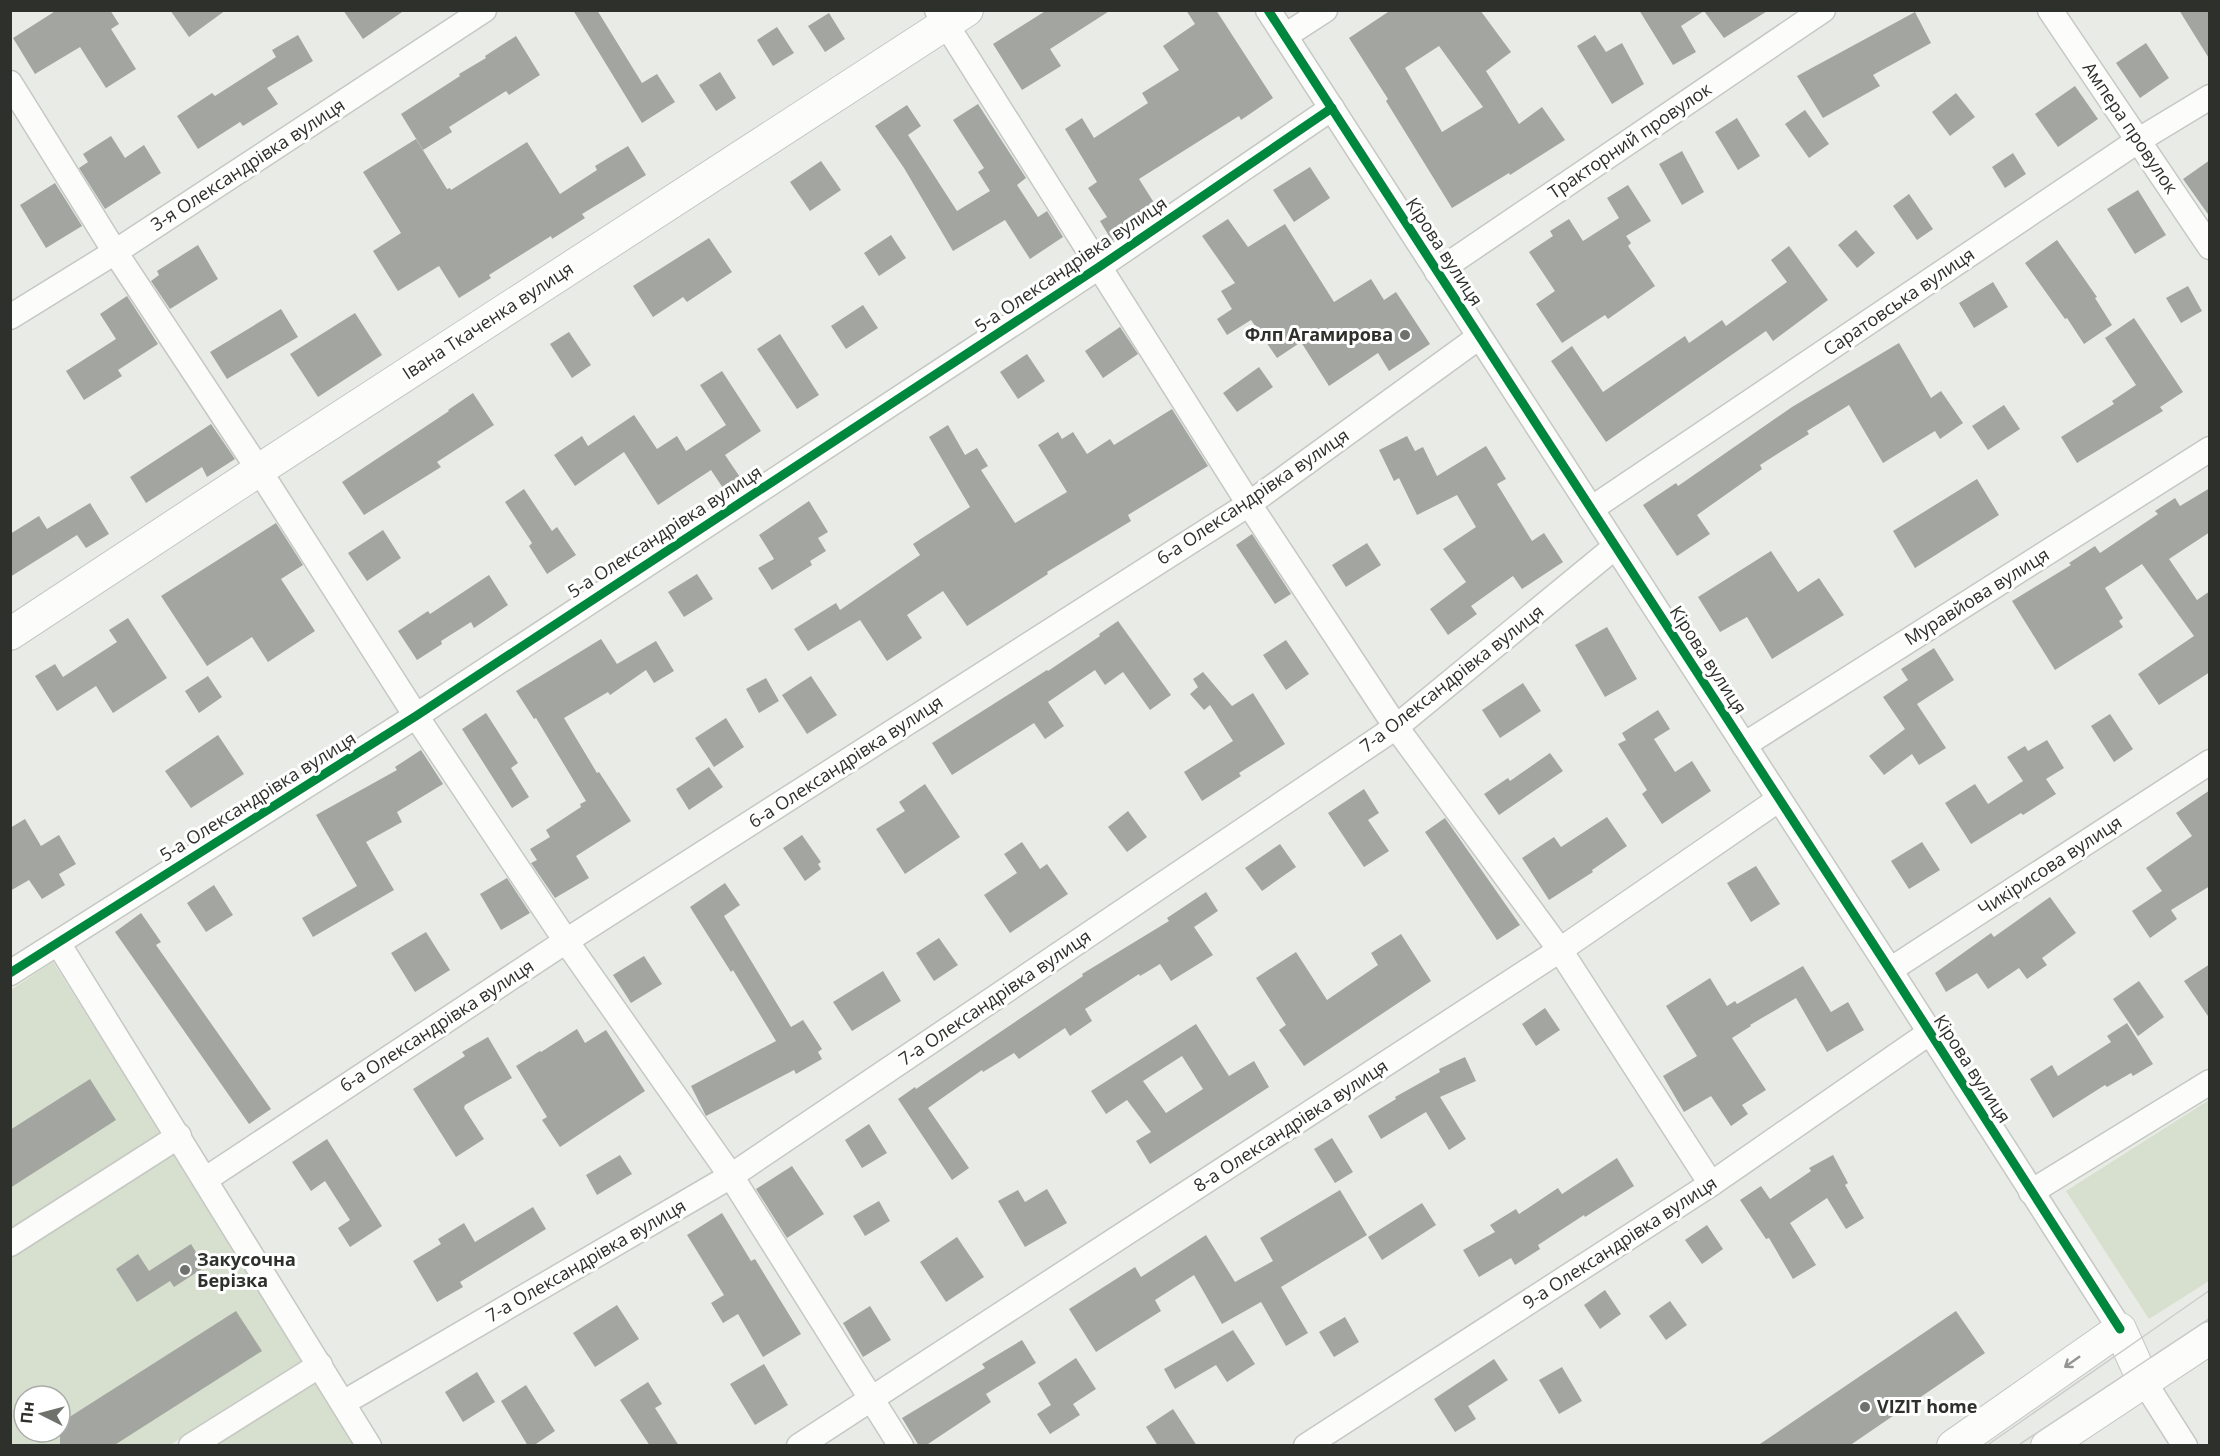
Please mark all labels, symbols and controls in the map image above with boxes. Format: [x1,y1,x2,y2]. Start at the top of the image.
street label: Ампера провулок [2078,57,2184,199]
street label: Тракторний провулок [1543,76,1716,204]
street label: 3-я Олександрівка вулиця [146,92,349,236]
street label: 5-а Олександрівка вулиця [970,191,1171,338]
street label: Кірова вулиця [1401,193,1489,310]
street label: Саратовська вулиця [1818,242,1979,361]
street label: Івана Ткаченка вулиця [397,256,578,385]
place label: Флп Агамирова [1245,322,1393,346]
marker: Флп Агамирова [1398,328,1412,342]
street label: 6-а Олександрівка вулиця [1152,423,1353,570]
street label: 5-а Олександрівка вулиця [563,459,766,603]
street label: Муравйова вулиця [1900,542,2053,650]
street label: 7-а Олександрівка вулиця [1355,599,1548,758]
street label: Кірова вулиця [1665,601,1753,718]
street label: 6-а Олександрівка вулиця [744,689,947,833]
street label: 5-а Олександрівка вулиця [155,726,360,866]
street label: Чикірисова вулиця [1973,810,2126,921]
street label: 7-а Олександрівка вулиця [894,924,1095,1071]
street label: 6-а Олександрівка вулиця [335,953,538,1097]
street label: Кірова вулиця [1929,1010,2017,1127]
street label: 8-а Олександрівка вулиця [1189,1053,1392,1197]
street label: 9-а Олександрівка вулиця [1518,1170,1721,1314]
street label: 7-а Олександрівка вулиця [481,1193,690,1327]
place label: Закусочна Берізка [197,1247,296,1292]
marker: Закусочна Берізка [178,1263,192,1277]
one-way arrow [2064,1356,2080,1368]
north arrow [12,1384,72,1444]
place label: VIZIT home [1877,1394,1977,1418]
text: Пн [15,1400,39,1425]
marker: VIZIT home [1858,1400,1872,1414]

